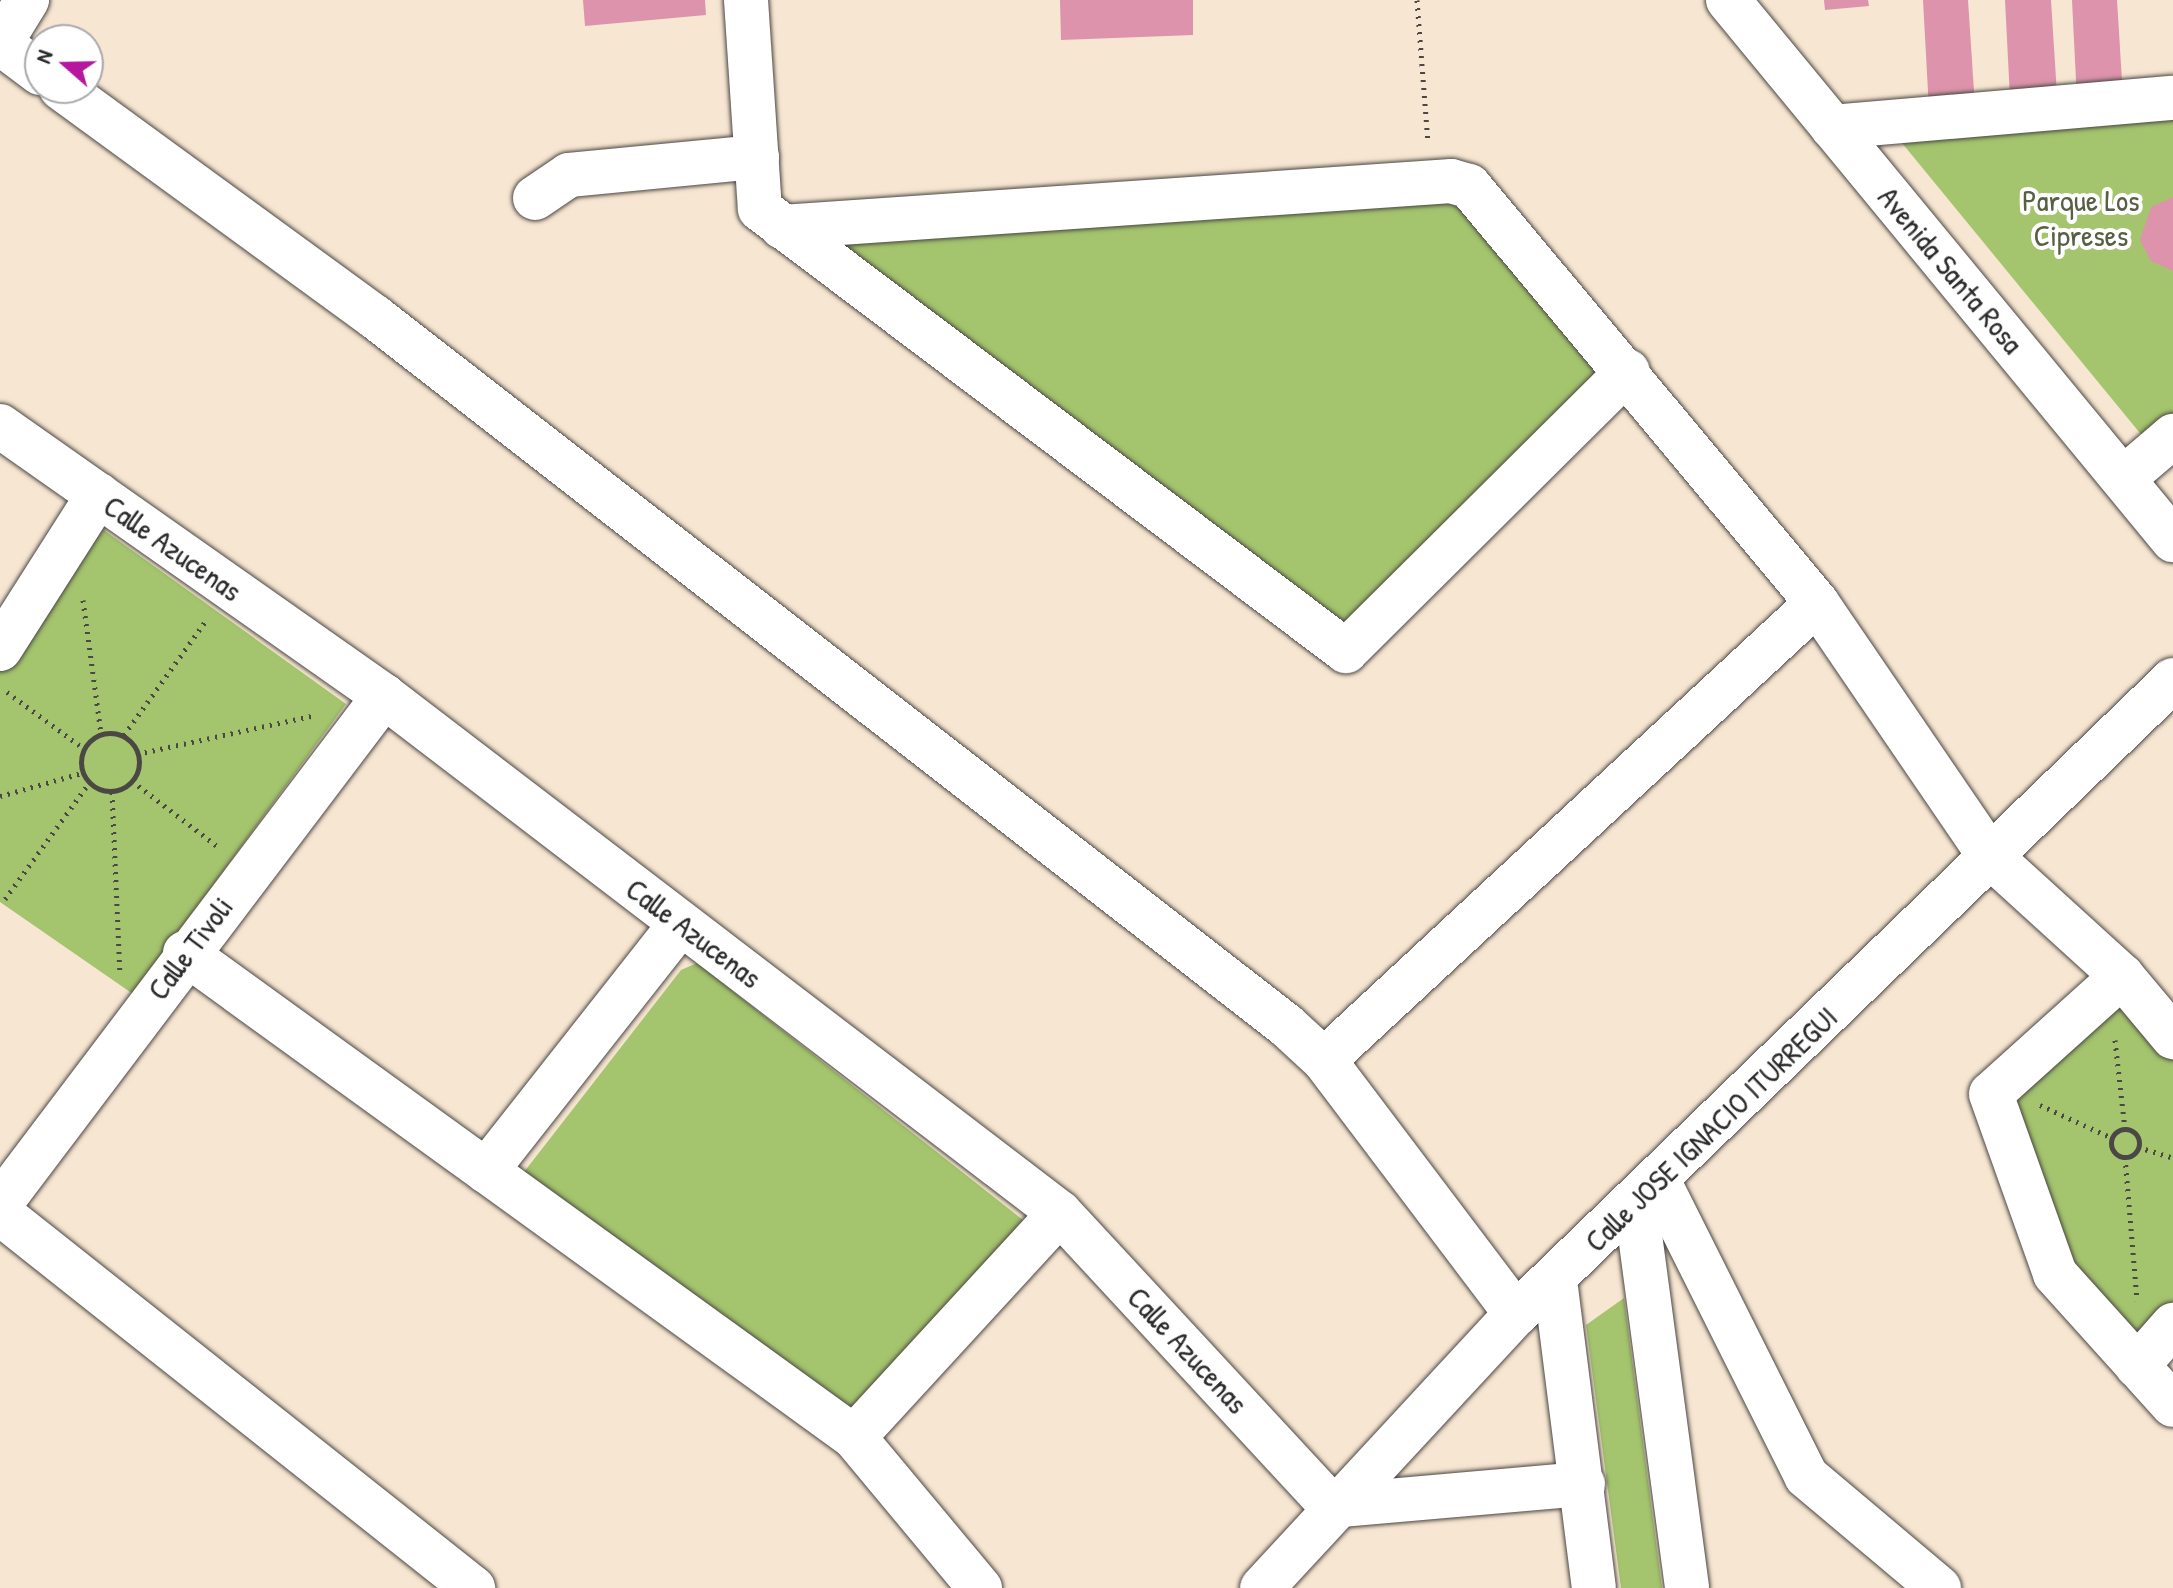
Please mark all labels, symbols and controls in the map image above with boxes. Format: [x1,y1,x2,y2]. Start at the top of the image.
north arrow [24,24,104,104]
text: N [27,46,59,67]
street label: Avenida Santa Rosa [1871,179,2031,361]
park label: Parque Los Cipreses [2022,182,2140,252]
street label: Calle Azucenas [97,487,249,609]
street label: Calle Azucenas [619,871,769,995]
street label: Calle Tivoli [140,889,240,1007]
street label: Calle JOSE IGNACIO ITURREGUI [1577,999,1845,1259]
street label: Calle Azucenas [1120,1279,1256,1421]

